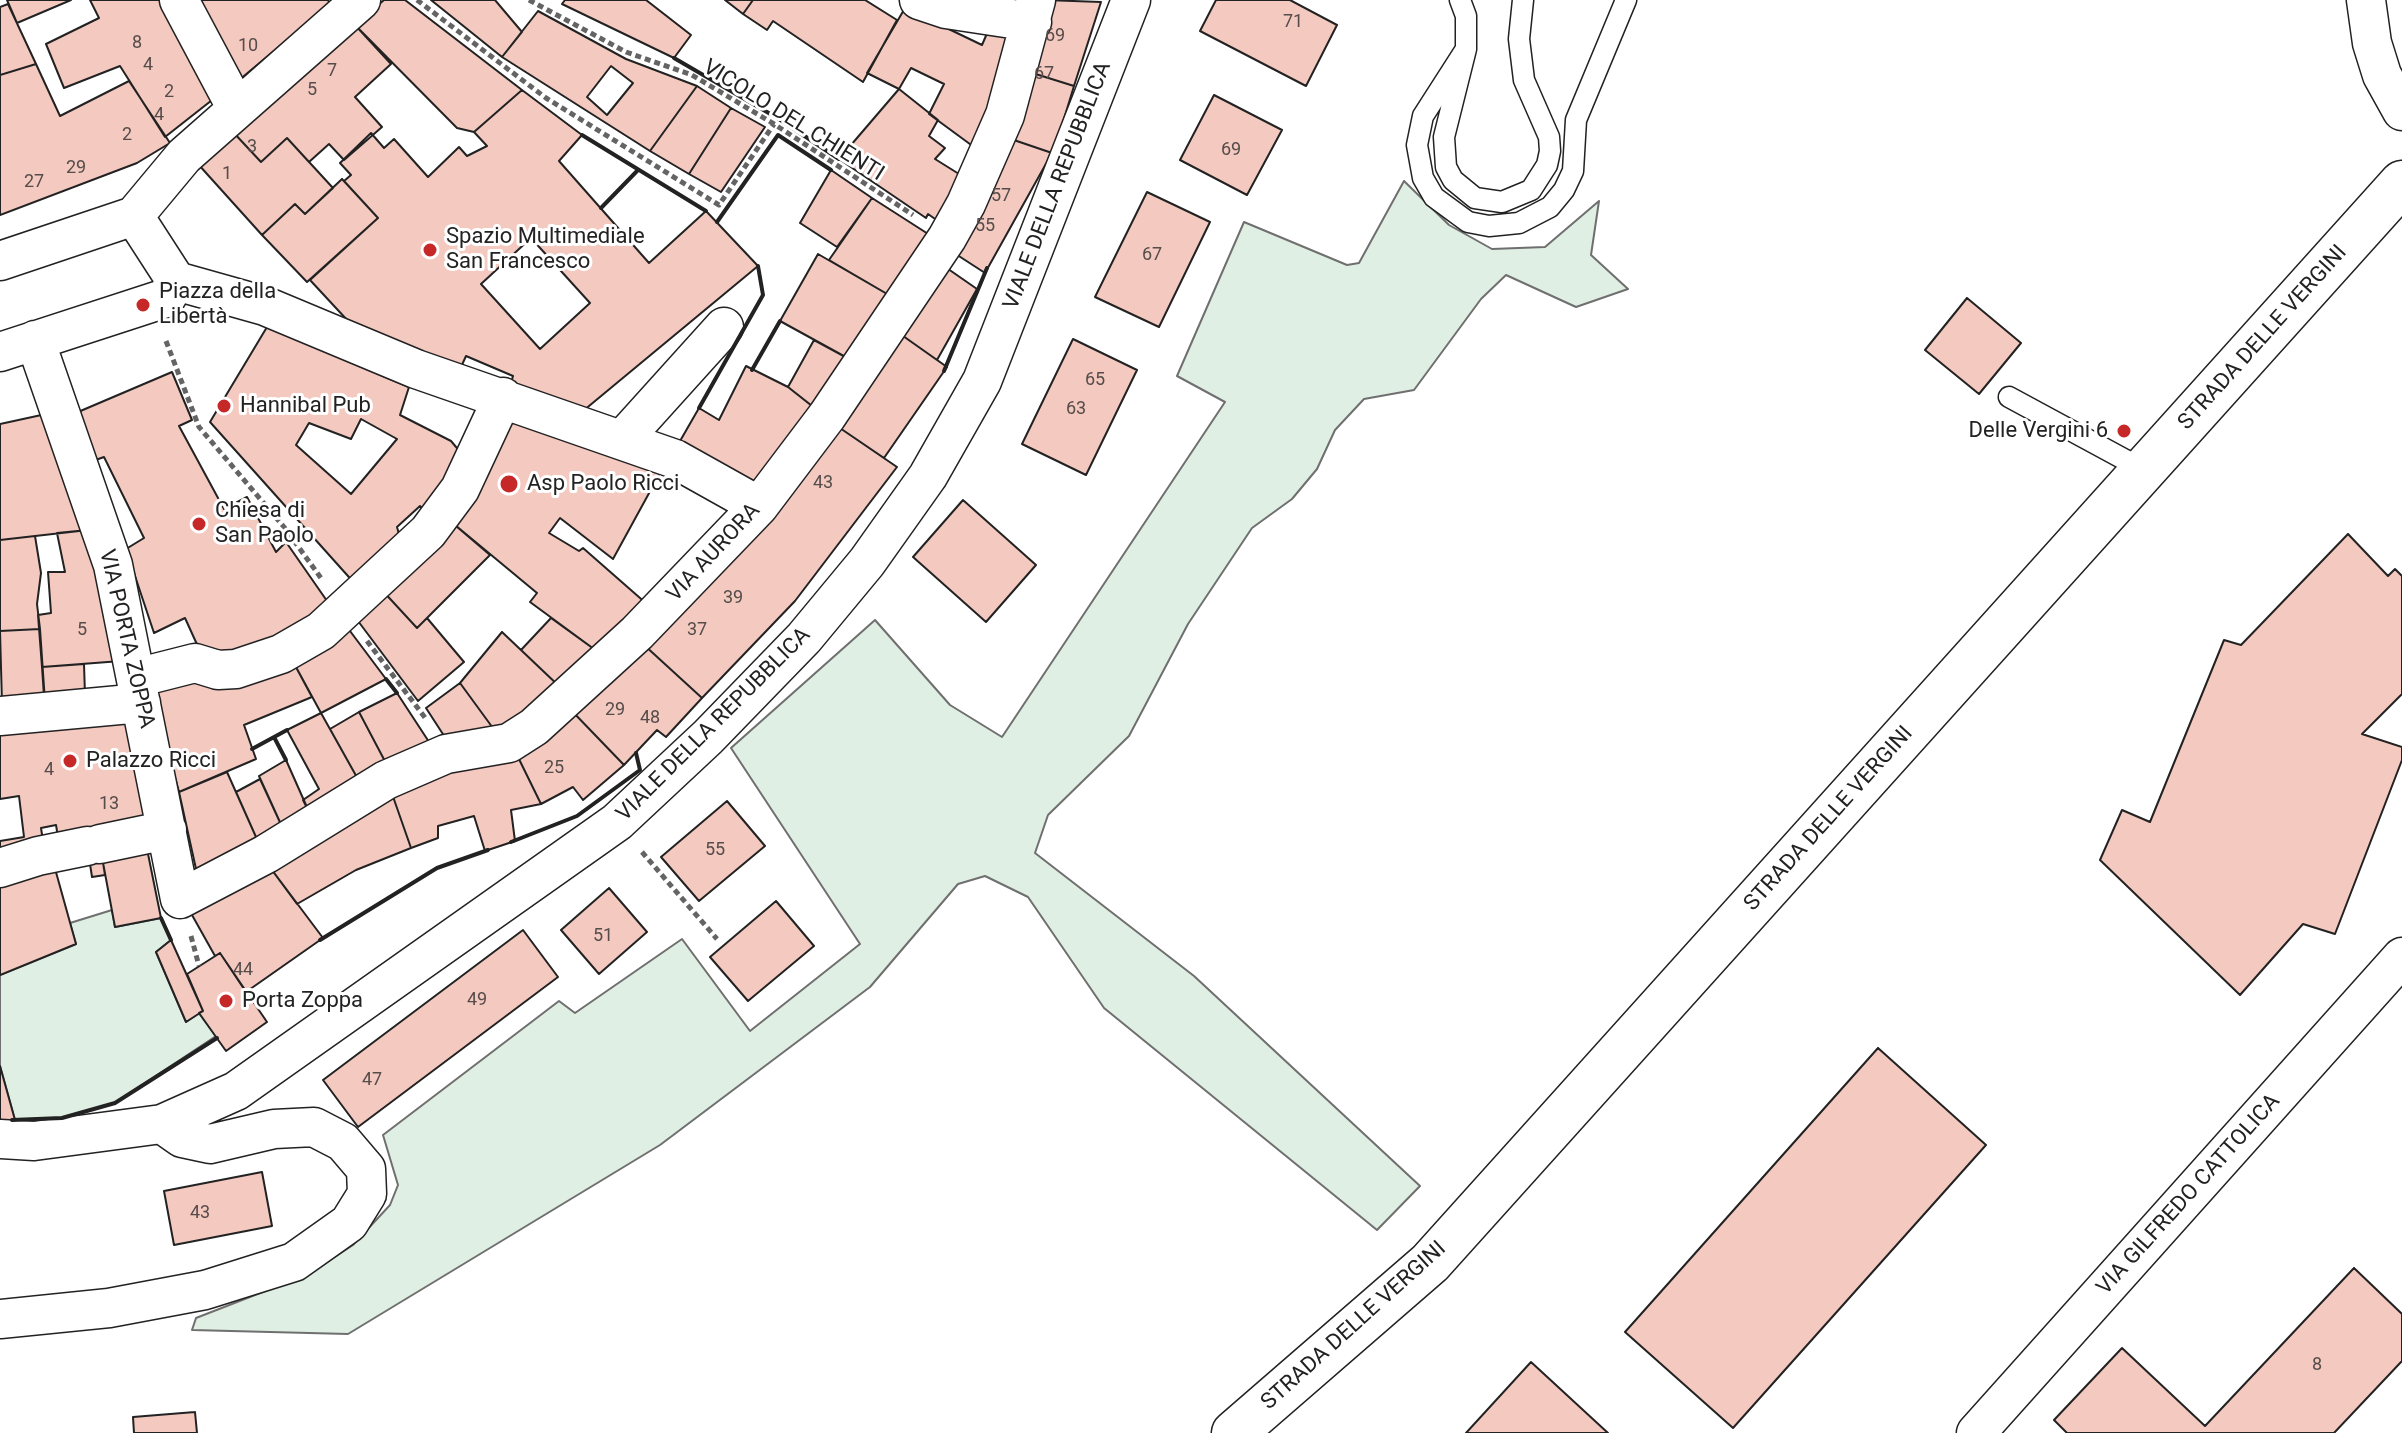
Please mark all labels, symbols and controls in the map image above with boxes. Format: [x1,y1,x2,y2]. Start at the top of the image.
house number: 71 [1283,11,1303,33]
house number: 69 [1045,25,1065,47]
house number: 8 [132,32,142,54]
house number: 10 [238,35,258,57]
house number: 4 [143,54,153,76]
street label: VICOLO DEL CHIENTI [698,55,888,187]
street label: VIALE DELLA REPUBBLICA [999,58,1117,314]
house number: 7 [327,60,337,82]
house number: 67 [1034,63,1054,85]
house number: 5 [307,79,317,101]
house number: 2 [164,81,174,103]
house number: 4 [154,104,164,126]
house number: 2 [122,124,132,146]
house number: 3 [247,136,257,158]
house number: 69 [1221,139,1241,161]
house number: 29 [66,157,86,179]
house number: 1 [222,163,232,185]
house number: 27 [24,171,44,193]
house number: 57 [991,185,1011,207]
house number: 55 [975,215,995,237]
place label: Spazio Multimediale San Francesco [446,224,645,276]
street label: STRADA DELLE VERGINI [2173,240,2353,436]
marker: Spazio Multimediale San Francesco [421,241,439,259]
house number: 67 [1142,244,1162,266]
place label: Piazza della Libertà [159,279,276,330]
marker: Piazza della Libertà [134,296,152,314]
house number: 65 [1085,369,1105,391]
place label: Hannibal Pub [240,393,371,419]
marker: Hannibal Pub [215,397,233,415]
house number: 63 [1066,398,1086,420]
place label: Delle Vergini 6 [1969,418,2108,444]
marker: Delle Vergini 6 [2115,422,2133,440]
place label: Asp Paolo Ricci [527,471,679,497]
house number: 43 [813,472,833,494]
marker: Asp Paolo Ricci [498,473,520,495]
place label: Chiesa di San Paolo [215,498,314,550]
street label: VIA AURORA [662,498,766,608]
marker: Chiesa di San Paolo [190,515,208,533]
street label: VIA PORTA ZOPPA [93,547,159,731]
house number: 39 [723,587,743,609]
house number: 5 [77,619,87,641]
house number: 37 [687,619,707,641]
street label: VIALE DELLA REPUBBLICA [612,623,816,827]
house number: 29 [605,699,625,721]
house number: 48 [640,707,660,729]
street label: STRADA DELLE VERGINI [1739,721,1919,917]
place label: Palazzo Ricci [86,748,216,774]
marker: Palazzo Ricci [61,752,79,770]
house number: 25 [544,757,564,779]
house number: 4 [44,759,54,781]
house number: 13 [99,793,119,815]
house number: 55 [705,839,725,861]
house number: 51 [593,925,613,947]
house number: 44 [233,959,253,981]
place label: Porta Zoppa [242,988,363,1014]
house number: 49 [467,989,487,1011]
marker: Porta Zoppa [217,992,235,1010]
house number: 47 [362,1069,382,1091]
street label: VIA GILFREDO CATTOLICA [2092,1089,2286,1301]
house number: 43 [190,1202,210,1224]
street label: STRADA DELLE VERGINI [1256,1236,1452,1416]
house number: 8 [2312,1354,2322,1376]

